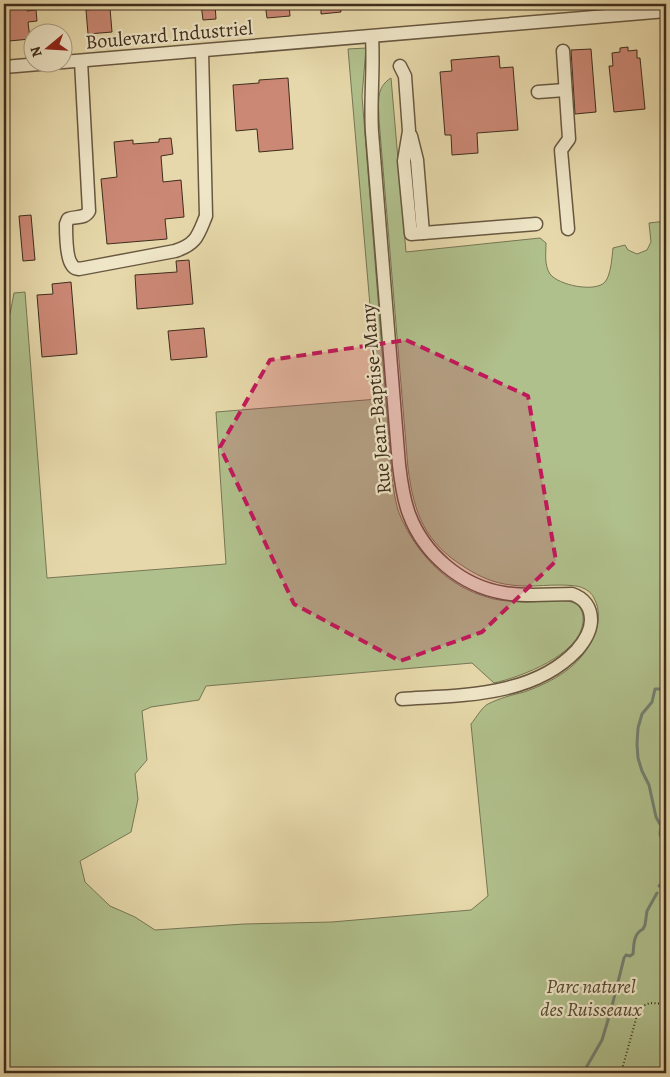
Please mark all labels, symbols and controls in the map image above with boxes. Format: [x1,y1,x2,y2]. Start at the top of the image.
street label: Boulevard Industriel [84,14,254,56]
north arrow [22,22,72,72]
text: N [26,44,47,60]
street label: Rue Jean-Baptise-Many [354,302,398,495]
park label: Parc naturel des Ruisseaux [540,973,643,1023]

